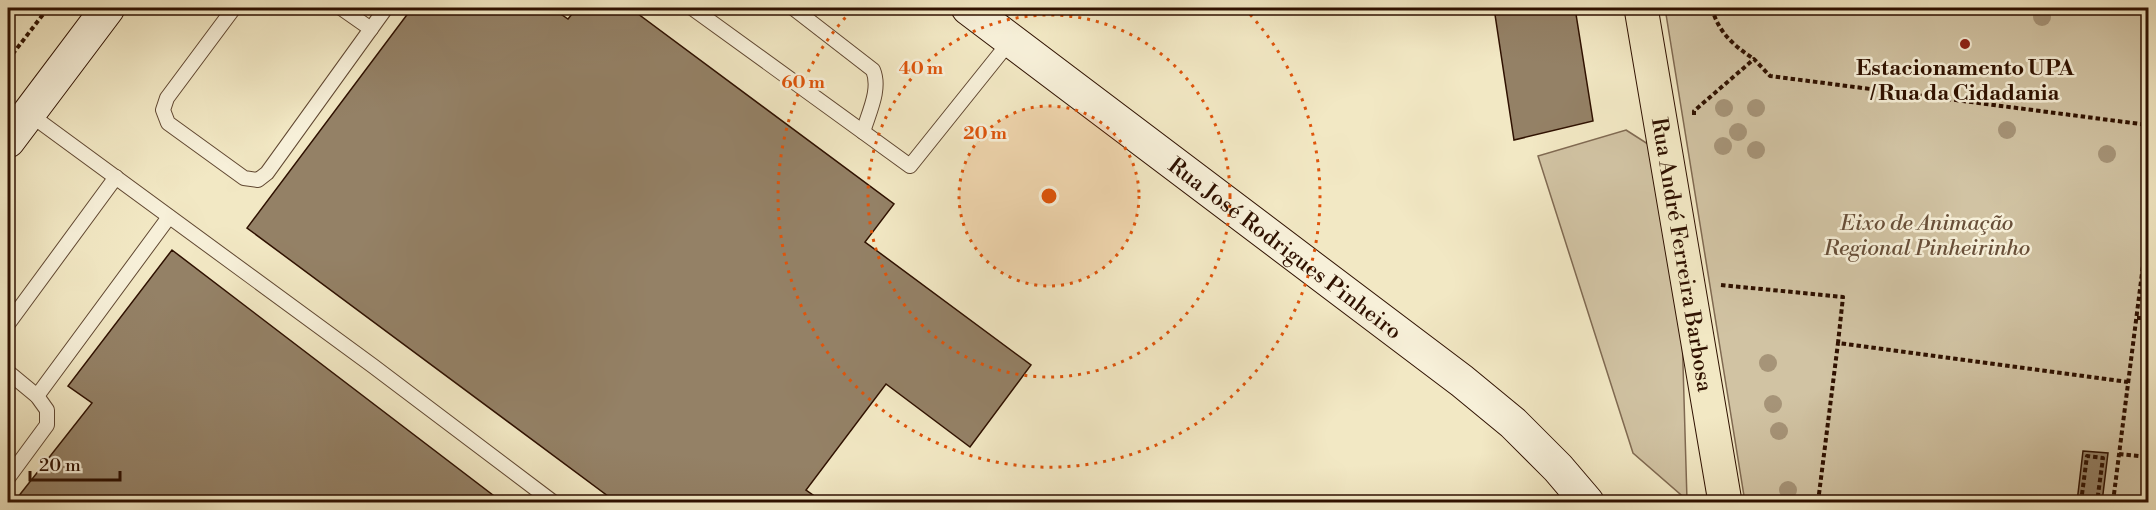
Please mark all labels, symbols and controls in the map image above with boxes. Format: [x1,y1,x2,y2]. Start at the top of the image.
marker: Estacionamento UPA / Rua da Cidadania [1958,37,1972,51]
place label: Estacionamento UPA / Rua da Cidadania [1856,55,2075,107]
text: 40 m [899,57,944,80]
text: 60 m [781,71,825,94]
street label: Rua André Ferreira Barbosa [1645,116,1718,395]
text: 20 m [963,122,1007,145]
street label: Rua José Rodrigues Pinheiro [1163,152,1407,346]
centre of rings [1039,186,1059,206]
park label: Eixo de Animação Regional Pinheirinho [1823,210,2030,262]
scale bar [30,444,120,482]
text: 20 m [39,454,81,477]

